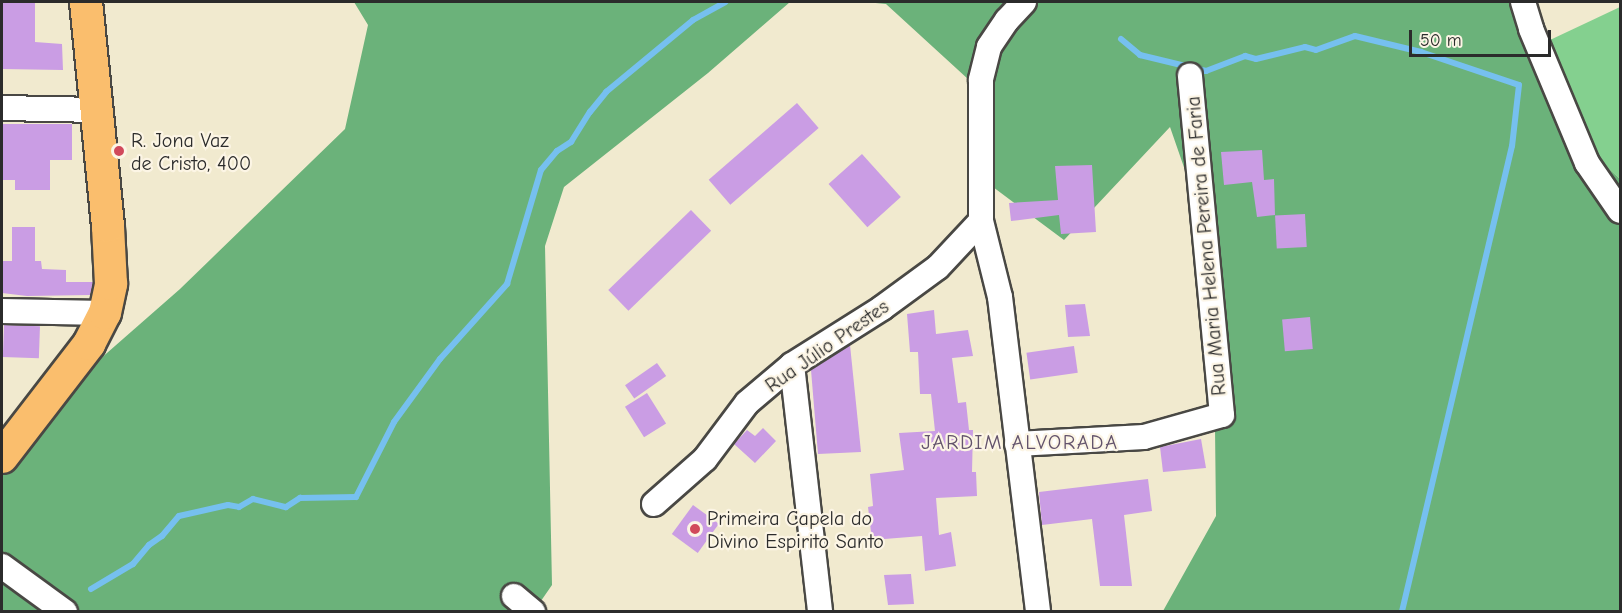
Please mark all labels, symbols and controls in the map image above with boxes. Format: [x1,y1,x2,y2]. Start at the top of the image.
scale bar [1412,18,1554,56]
text: 50 m [1420,30,1462,51]
street label: Rua Maria Helena Pereira de Faria [1181,95,1231,397]
place label: R. Jona Vaz de Cristo, 400 [131,128,251,175]
marker: R. Jona Vaz de Cristo, 400 [112,144,126,158]
street label: Rua Júlio Prestes [761,295,893,397]
district label: JARDIM ALVORADA [921,429,1119,455]
place label: Primeira Capela do Divino Espirito Santo [707,506,884,553]
marker: Primeira Capela do Divino Espirito Santo [688,522,702,536]

